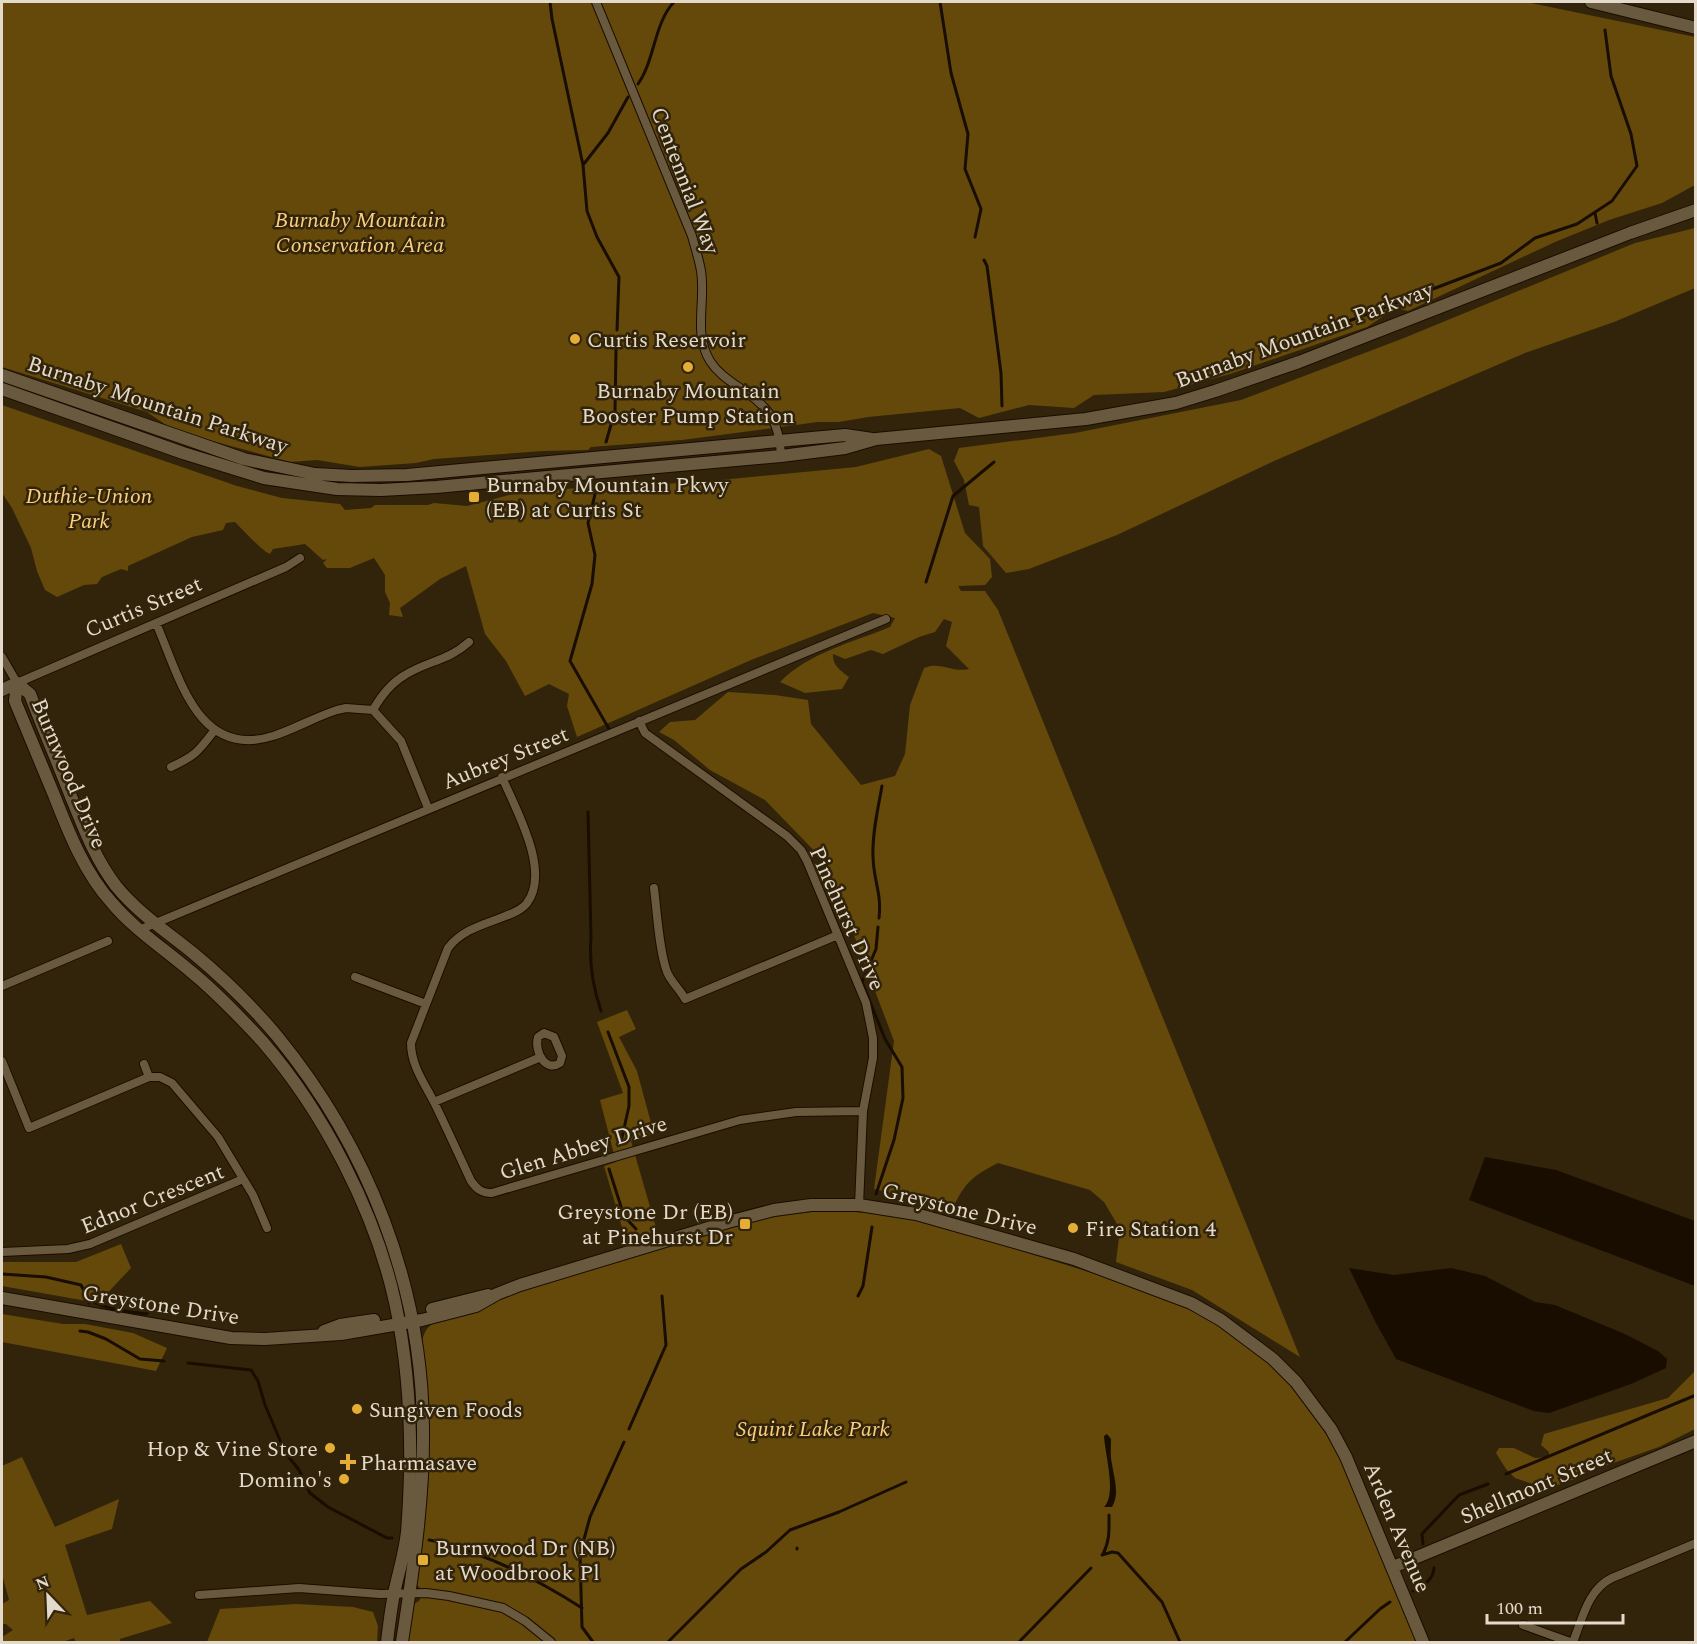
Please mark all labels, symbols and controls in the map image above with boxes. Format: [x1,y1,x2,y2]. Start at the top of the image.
street label: Centennial Way [641,102,728,260]
park label: Burnaby Mountain Conservation Area [274,204,446,262]
street label: Burnaby Mountain Parkway [1171,273,1439,397]
place label: Curtis Reservoir [587,324,746,357]
marker: Curtis Reservoir [568,332,582,346]
street label: Burnaby Mountain Parkway [23,348,293,464]
marker: Burnaby Mountain Booster Pump Station [681,360,695,374]
place label: Burnaby Mountain Booster Pump Station [581,375,795,433]
place label: Burnaby Mountain Pkwy (EB) at Curtis St [486,469,730,527]
park label: Duthie-Union Park [25,480,153,538]
marker: Burnaby Mountain Pkwy (EB) at Curtis St [467,490,481,504]
street label: Curtis Street [80,568,208,647]
street label: Burnwood Drive [22,693,115,854]
street label: Aubrey Street [437,718,574,799]
street label: Pinehurst Drive [800,841,893,996]
street label: Glen Abbey Drive [496,1107,671,1190]
street label: Ednor Crescent [76,1156,229,1243]
street label: Greystone Drive [879,1174,1041,1245]
place label: Greystone Dr (EB) at Pinehurst Dr [557,1196,733,1254]
place label: Fire Station 4 [1085,1213,1216,1246]
marker: Greystone Dr (EB) at Pinehurst Dr [738,1217,752,1231]
marker: Fire Station 4 [1066,1221,1080,1235]
street label: Greystone Drive [80,1277,242,1334]
place label: Sungiven Foods [369,1394,523,1427]
marker: Sungiven Foods [350,1402,364,1416]
park label: Squint Lake Park [736,1413,890,1446]
place label: Hop & Vine Store [146,1433,318,1466]
street label: Shellmont Street [1455,1439,1618,1533]
marker: Hop & Vine Store [323,1441,337,1455]
place label: Pharmasave [360,1447,477,1480]
marker: Pharmasave [341,1455,355,1469]
street label: Arden Avenue [1354,1457,1439,1598]
place label: Domino's [238,1464,332,1497]
marker: Domino's [337,1472,351,1486]
place label: Burnwood Dr (NB) at Woodbrook Pl [435,1532,616,1590]
marker: Burnwood Dr (NB) at Woodbrook Pl [416,1553,430,1567]
north arrow [18,1566,78,1626]
text: N [32,1570,53,1597]
scale bar [1487,1587,1624,1625]
text: 100 m [1496,1595,1543,1622]

